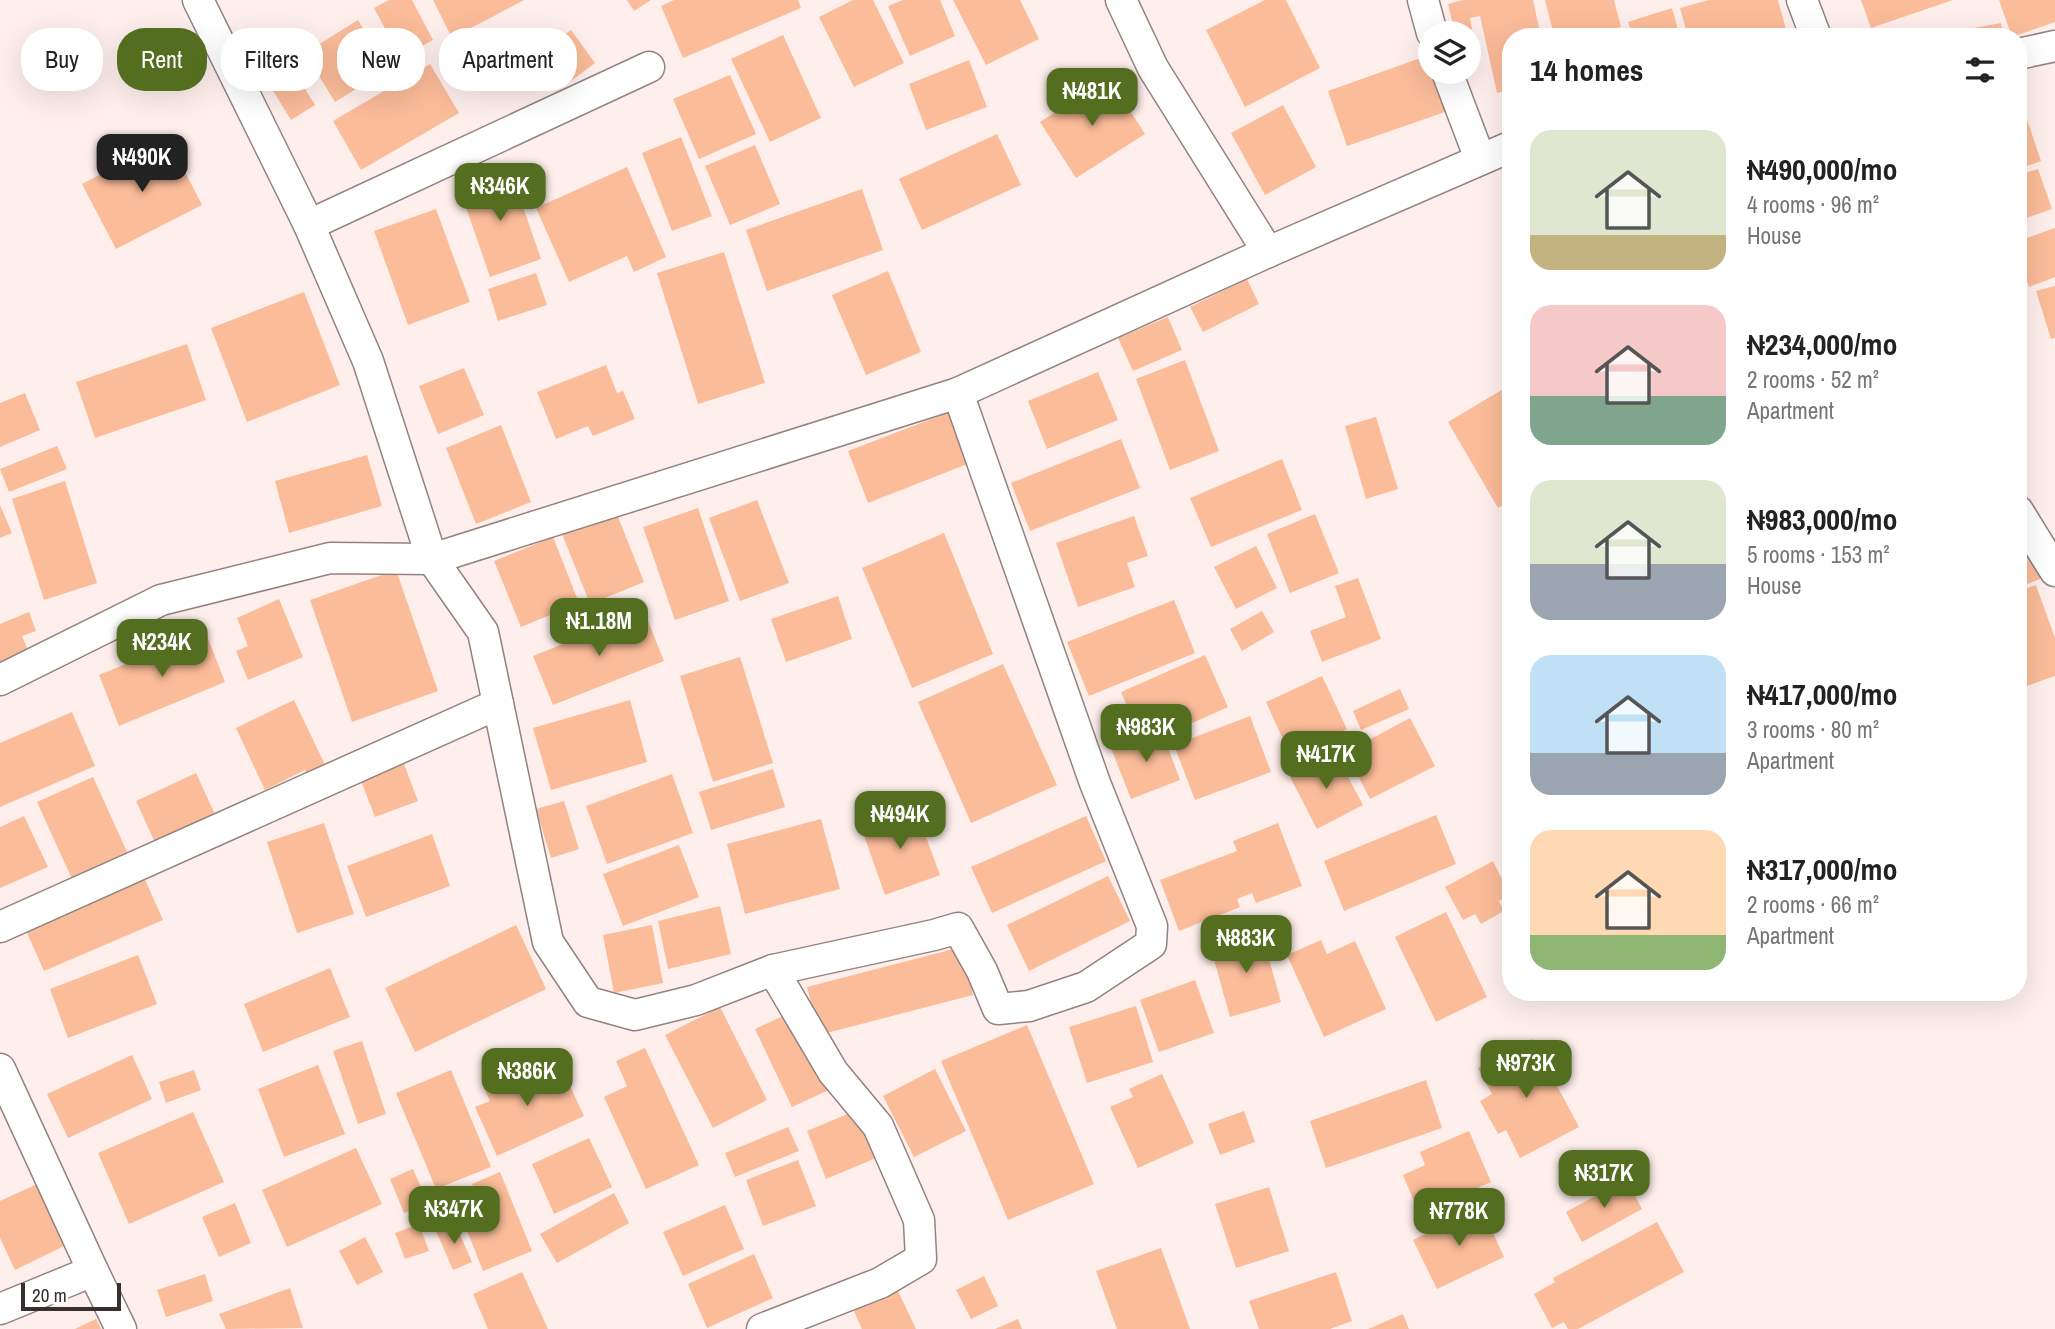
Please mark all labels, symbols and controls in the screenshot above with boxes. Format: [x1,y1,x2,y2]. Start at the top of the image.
map controls [1418,21,1481,84]
button: layers [1418,21,1481,84]
chip: Buy [21,28,103,91]
chip: Rent [117,28,207,91]
chip: Filters [221,28,323,91]
chip: New [337,28,425,91]
chip: Apartment [439,28,577,91]
text: 14 homes [1530,50,1644,90]
icon: filters [1961,51,1999,89]
pin: ₦481K [1043,68,1141,128]
text: ₦481K [1063,75,1121,106]
pin: ₦490K [93,134,191,194]
text: ₦490K [113,141,171,172]
text: ₦490,000/mo [1747,149,1897,189]
icon: home [1586,158,1670,242]
pin: ₦346K [451,164,549,223]
text: ₦346K [471,170,529,201]
text: 4 rooms · 96 m² [1747,189,1879,220]
text: House [1747,220,1802,251]
text: ₦234,000/mo [1747,324,1897,364]
icon: home [1586,333,1670,417]
text: 2 rooms · 52 m² [1747,364,1879,395]
text: Apartment [1747,395,1834,426]
text: ₦983,000/mo [1747,499,1897,539]
icon: home [1586,508,1670,592]
text: 5 rooms · 153 m² [1747,539,1890,570]
text: House [1747,570,1802,601]
pin: ₦1.18M [542,598,656,658]
text: ₦1.18M [566,605,632,636]
pin: ₦234K [113,620,211,679]
text: ₦234K [133,626,191,657]
text: ₦417,000/mo [1747,674,1897,714]
icon: home [1586,683,1670,767]
pin: ₦983K [1097,704,1195,764]
text: ₦983K [1117,711,1175,742]
text: 3 rooms · 80 m² [1747,714,1879,745]
pin: ₦417K [1277,732,1375,791]
text: ₦417K [1297,738,1355,769]
text: Apartment [1747,745,1834,776]
pin: ₦494K [851,792,949,851]
text: ₦494K [871,798,929,829]
text: ₦317,000/mo [1747,849,1897,889]
icon: home [1586,858,1670,942]
text: 2 rooms · 66 m² [1747,889,1879,920]
pin: ₦883K [1197,916,1295,975]
text: Apartment [1747,920,1834,951]
text: ₦883K [1217,922,1275,953]
pin: ₦973K [1477,1040,1575,1100]
text: ₦973K [1497,1047,1555,1078]
pin: ₦386K [478,1048,576,1108]
text: ₦386K [498,1055,556,1086]
pin: ₦317K [1555,1150,1653,1210]
text: ₦317K [1575,1157,1633,1188]
pin: ₦347K [405,1186,503,1246]
pin: ₦778K [1410,1188,1508,1248]
text: ₦347K [425,1193,483,1224]
text: ₦778K [1430,1195,1488,1226]
scale bar [21,1280,121,1312]
text: 20 m [32,1282,67,1308]

